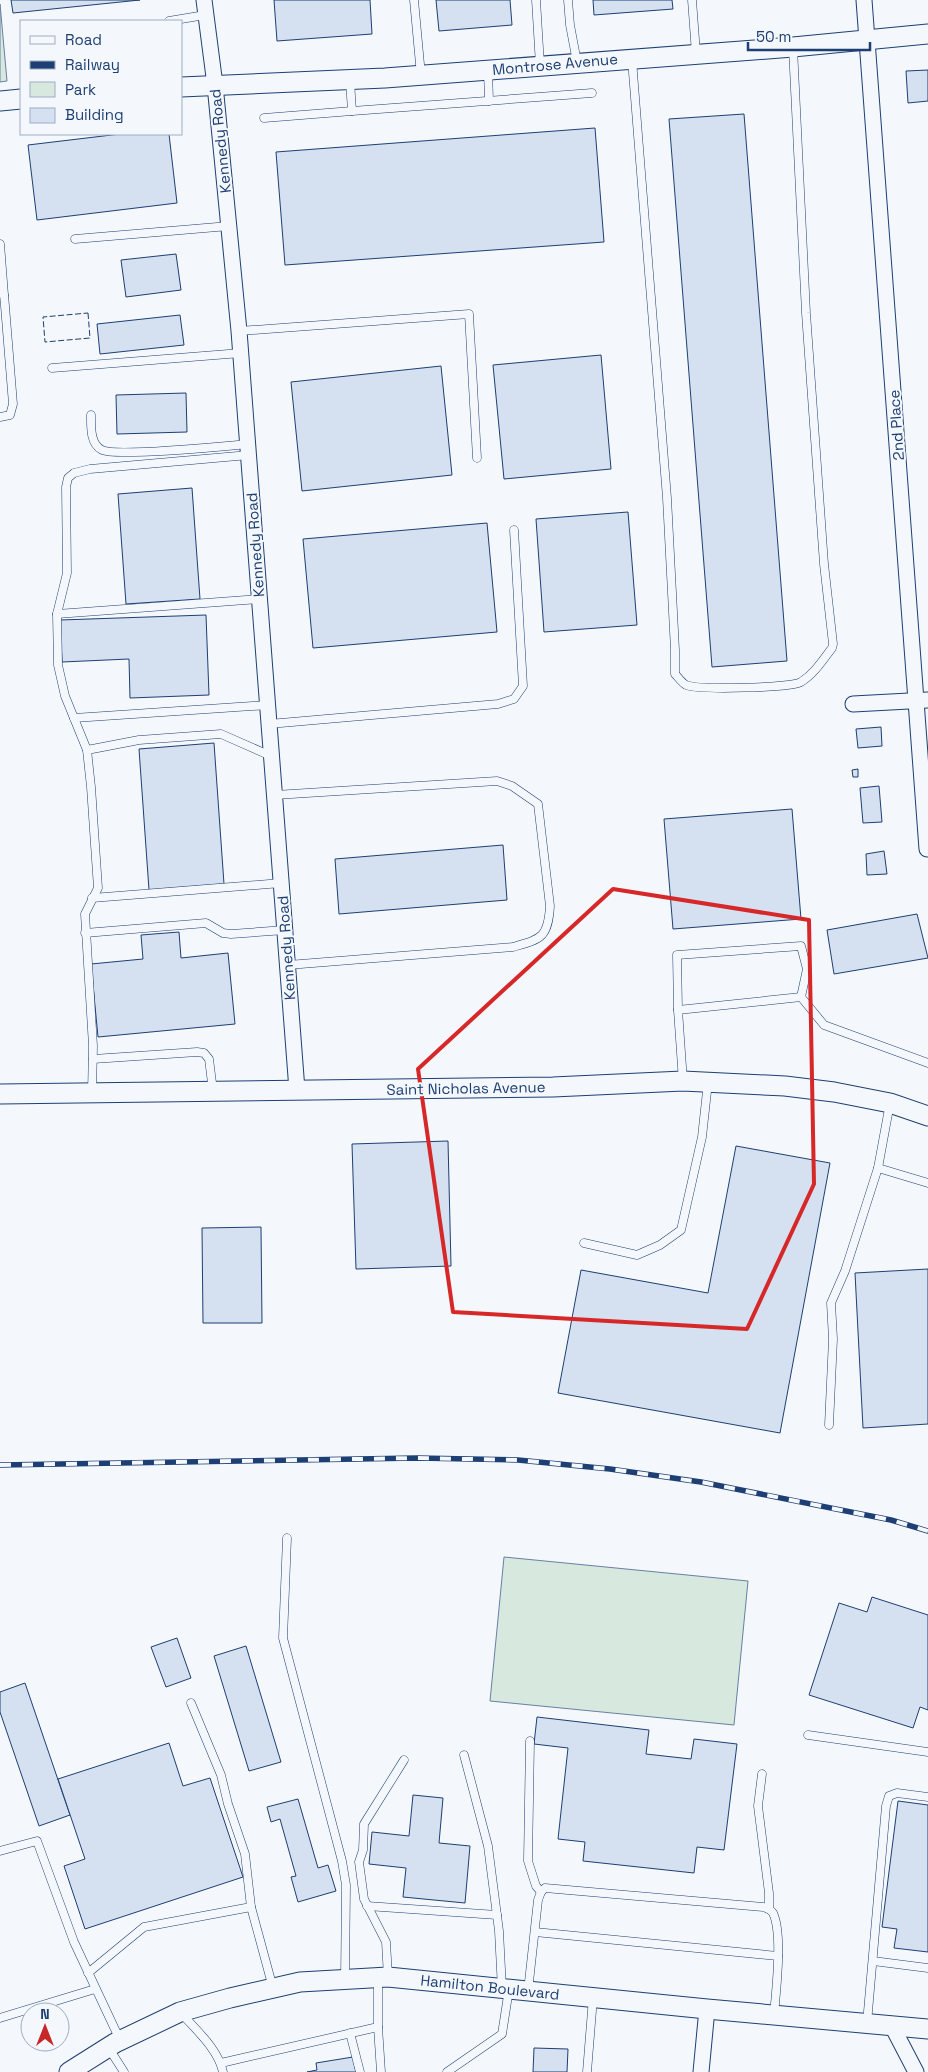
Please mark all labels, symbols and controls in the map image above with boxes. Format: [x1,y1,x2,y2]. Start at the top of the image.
legend [20,20,182,135]
scale bar [748,20,870,52]
text: 50 m [756,27,791,46]
text: Road [65,30,102,49]
street label: Montrose Avenue [491,49,619,79]
text: Railway [65,55,120,74]
text: Park [65,80,96,99]
street label: Kennedy Road [205,88,235,194]
text: Building [65,105,124,124]
street label: 2nd Place [884,389,908,461]
street label: Kennedy Road [242,492,268,598]
street label: Kennedy Road [273,895,299,1001]
street label: Saint Nicholas Avenue [386,1077,546,1099]
street label: Hamilton Boulevard [419,1970,561,2004]
north arrow [20,2002,70,2052]
text: N [40,2005,50,2023]

